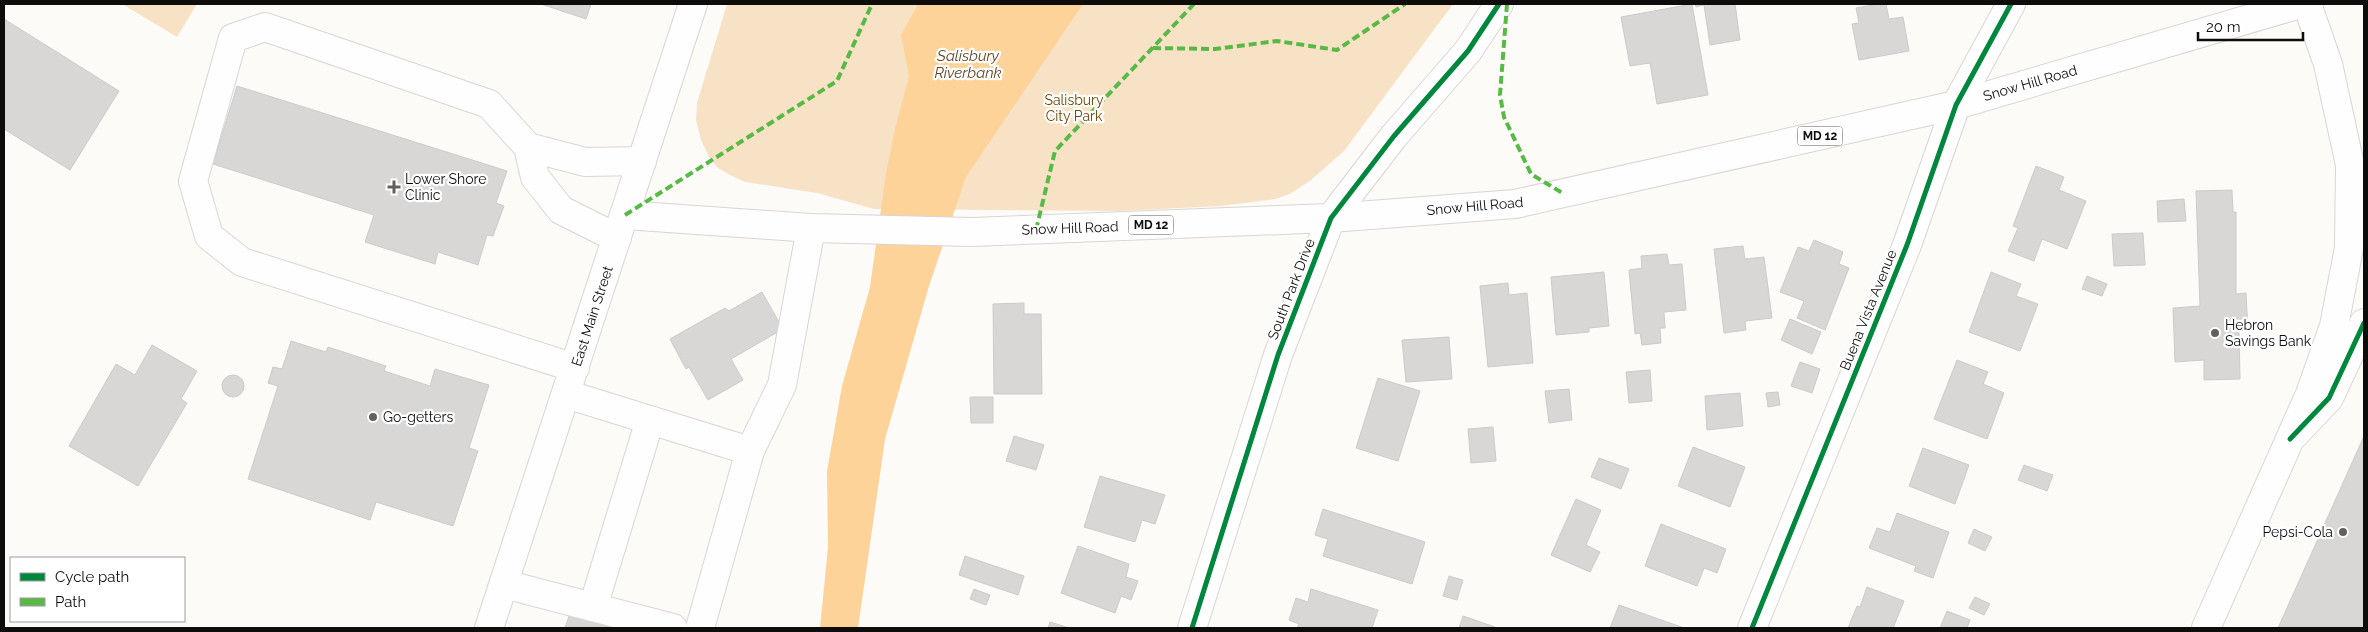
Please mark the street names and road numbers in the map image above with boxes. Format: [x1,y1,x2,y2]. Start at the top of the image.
street label: Snow Hill Road [1981,62,2079,104]
road number: MD 12 [1798,126,1842,146]
street label: Snow Hill Road [1426,194,1524,218]
road number: MD 12 [1128,216,1174,234]
street label: Snow Hill Road [1021,218,1119,238]
street label: South Park Drive [1264,236,1318,342]
street label: Buena Vista Avenue [1836,247,1900,373]
street label: East Main Street [568,264,616,368]

